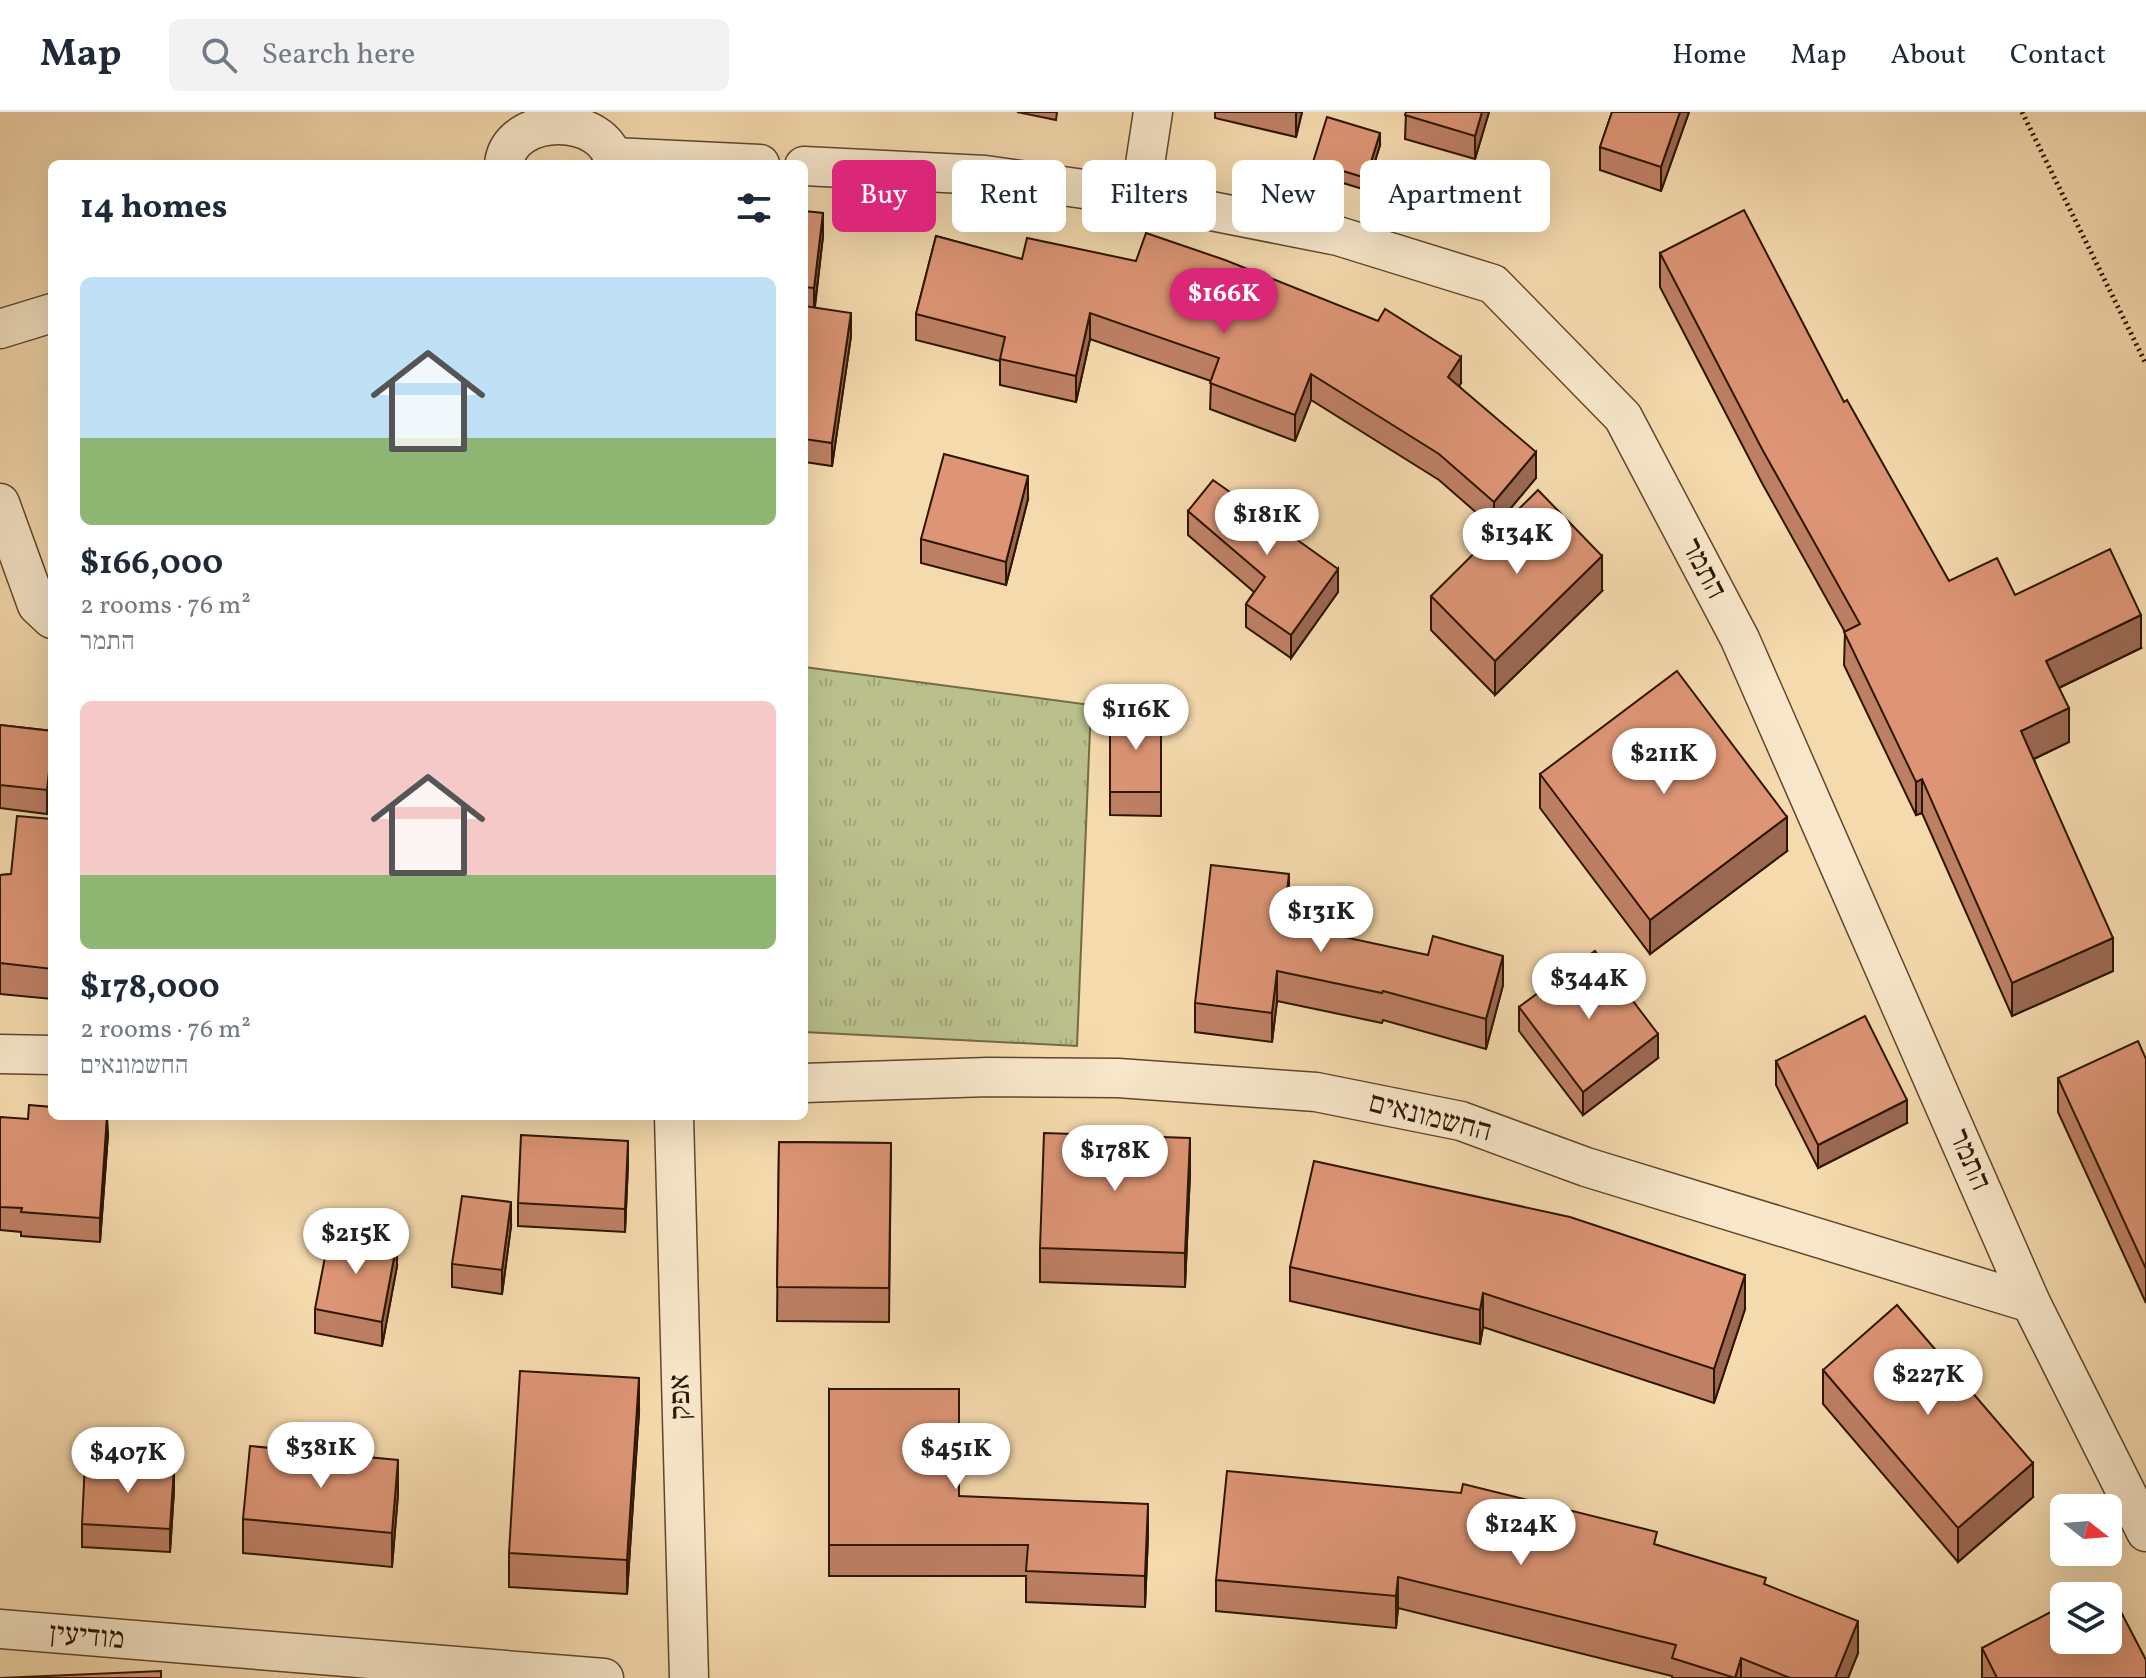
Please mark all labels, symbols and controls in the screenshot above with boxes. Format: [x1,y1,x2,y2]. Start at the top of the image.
search box [169,19,729,91]
text: Map [40,29,121,82]
icon: search [197,33,241,77]
text: Search here [261,34,415,76]
text: Home [1672,36,1746,75]
text: Map [1790,36,1846,75]
text: About [1890,36,1966,75]
text: Contact [2010,36,2106,75]
chip: Buy [832,160,936,232]
chip: Rent [952,160,1066,232]
chip: Filters [1082,160,1216,232]
chip: New [1232,160,1344,232]
chip: Apartment [1360,160,1550,232]
text: 14 homes [80,185,227,232]
icon: filters [732,186,776,230]
pin: $166K [1168,268,1280,336]
text: $166K [1188,276,1260,312]
icon: home [356,329,500,473]
pin: $181K [1211,489,1323,557]
text: $181K [1233,497,1301,533]
pin: $134K [1461,508,1573,576]
text: $134K [1481,516,1553,552]
street label: התמר [1670,531,1736,607]
text: $166,000 [80,541,223,588]
text: 2 rooms · 76 m² [80,588,251,624]
text: התמר [80,624,135,660]
pin: $116K [1080,684,1192,752]
text: $116K [1102,692,1170,728]
pin: $211K [1608,728,1720,796]
text: $211K [1630,736,1698,772]
icon: home [356,753,500,897]
pin: $131K [1265,886,1377,954]
text: $131K [1287,894,1355,930]
pin: $344K [1533,953,1645,1021]
text: $344K [1550,961,1628,997]
text: $178,000 [80,965,220,1012]
text: 2 rooms · 76 m² [80,1012,251,1048]
text: החשמונאים [80,1048,189,1084]
street label: החשמונאים [1364,1082,1496,1154]
street label: התמר [1937,1123,2001,1197]
pin: $178K [1059,1125,1171,1193]
text: $178K [1080,1133,1150,1169]
pin: $215K [300,1208,412,1276]
text: $215K [321,1216,391,1252]
pin: $227K [1872,1349,1984,1417]
text: $227K [1892,1357,1964,1393]
street label: אפק [659,1373,703,1421]
pin: $381K [265,1422,377,1490]
pin: $451K [900,1423,1012,1491]
pin: $407K [72,1427,184,1495]
text: $381K [285,1430,357,1466]
text: $451K [920,1431,992,1467]
text: $407K [89,1435,167,1471]
north arrow [2050,1494,2122,1566]
map controls [2050,1494,2122,1654]
pin: $124K [1465,1499,1577,1567]
text: $124K [1485,1507,1557,1543]
button: layers [2050,1582,2122,1654]
street label: מודיעין [48,1613,126,1661]

